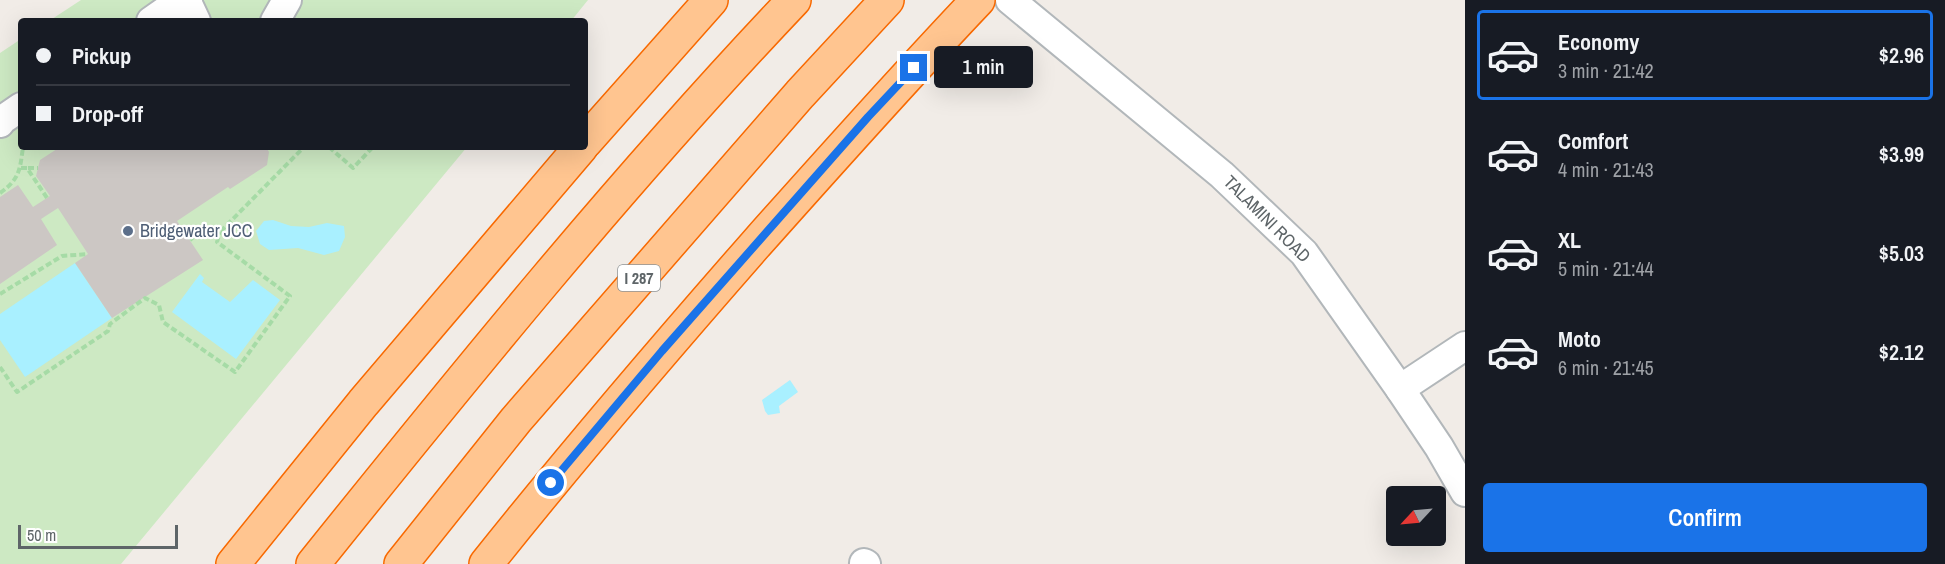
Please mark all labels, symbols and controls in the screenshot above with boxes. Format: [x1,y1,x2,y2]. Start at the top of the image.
text: Economy [1558,27,1639,57]
icon: car [1486,28,1540,82]
text: $2.96 [1879,40,1924,70]
text: Pickup [72,41,131,71]
callout: 1 min [935,47,1034,89]
text: 1 min [962,53,1005,80]
route end [900,54,927,81]
text: 3 min · 21:42 [1558,57,1654,84]
text: Drop-off [72,99,143,129]
text: Comfort [1558,126,1628,156]
icon: car [1486,127,1540,181]
text: $3.99 [1879,139,1924,169]
text: 4 min · 21:43 [1558,156,1654,183]
street label: TALAMINI ROAD [1218,170,1316,268]
place label: Bridgewater JCC [140,218,252,243]
marker: Bridgewater JCC [121,224,135,238]
text: XL [1558,225,1581,255]
icon: car [1486,226,1540,280]
text: $5.03 [1879,238,1924,268]
text: 5 min · 21:44 [1558,255,1654,282]
road number: I 287 [618,265,660,291]
text: Moto [1558,324,1601,354]
icon: car [1486,325,1540,379]
text: $2.12 [1879,337,1924,367]
text: 6 min · 21:45 [1558,354,1654,381]
route start [537,469,564,496]
button: Confirm [1483,483,1927,552]
north arrow [1386,486,1446,546]
map controls [1386,486,1446,546]
scale bar [18,522,178,550]
text: 50 m [27,524,56,546]

